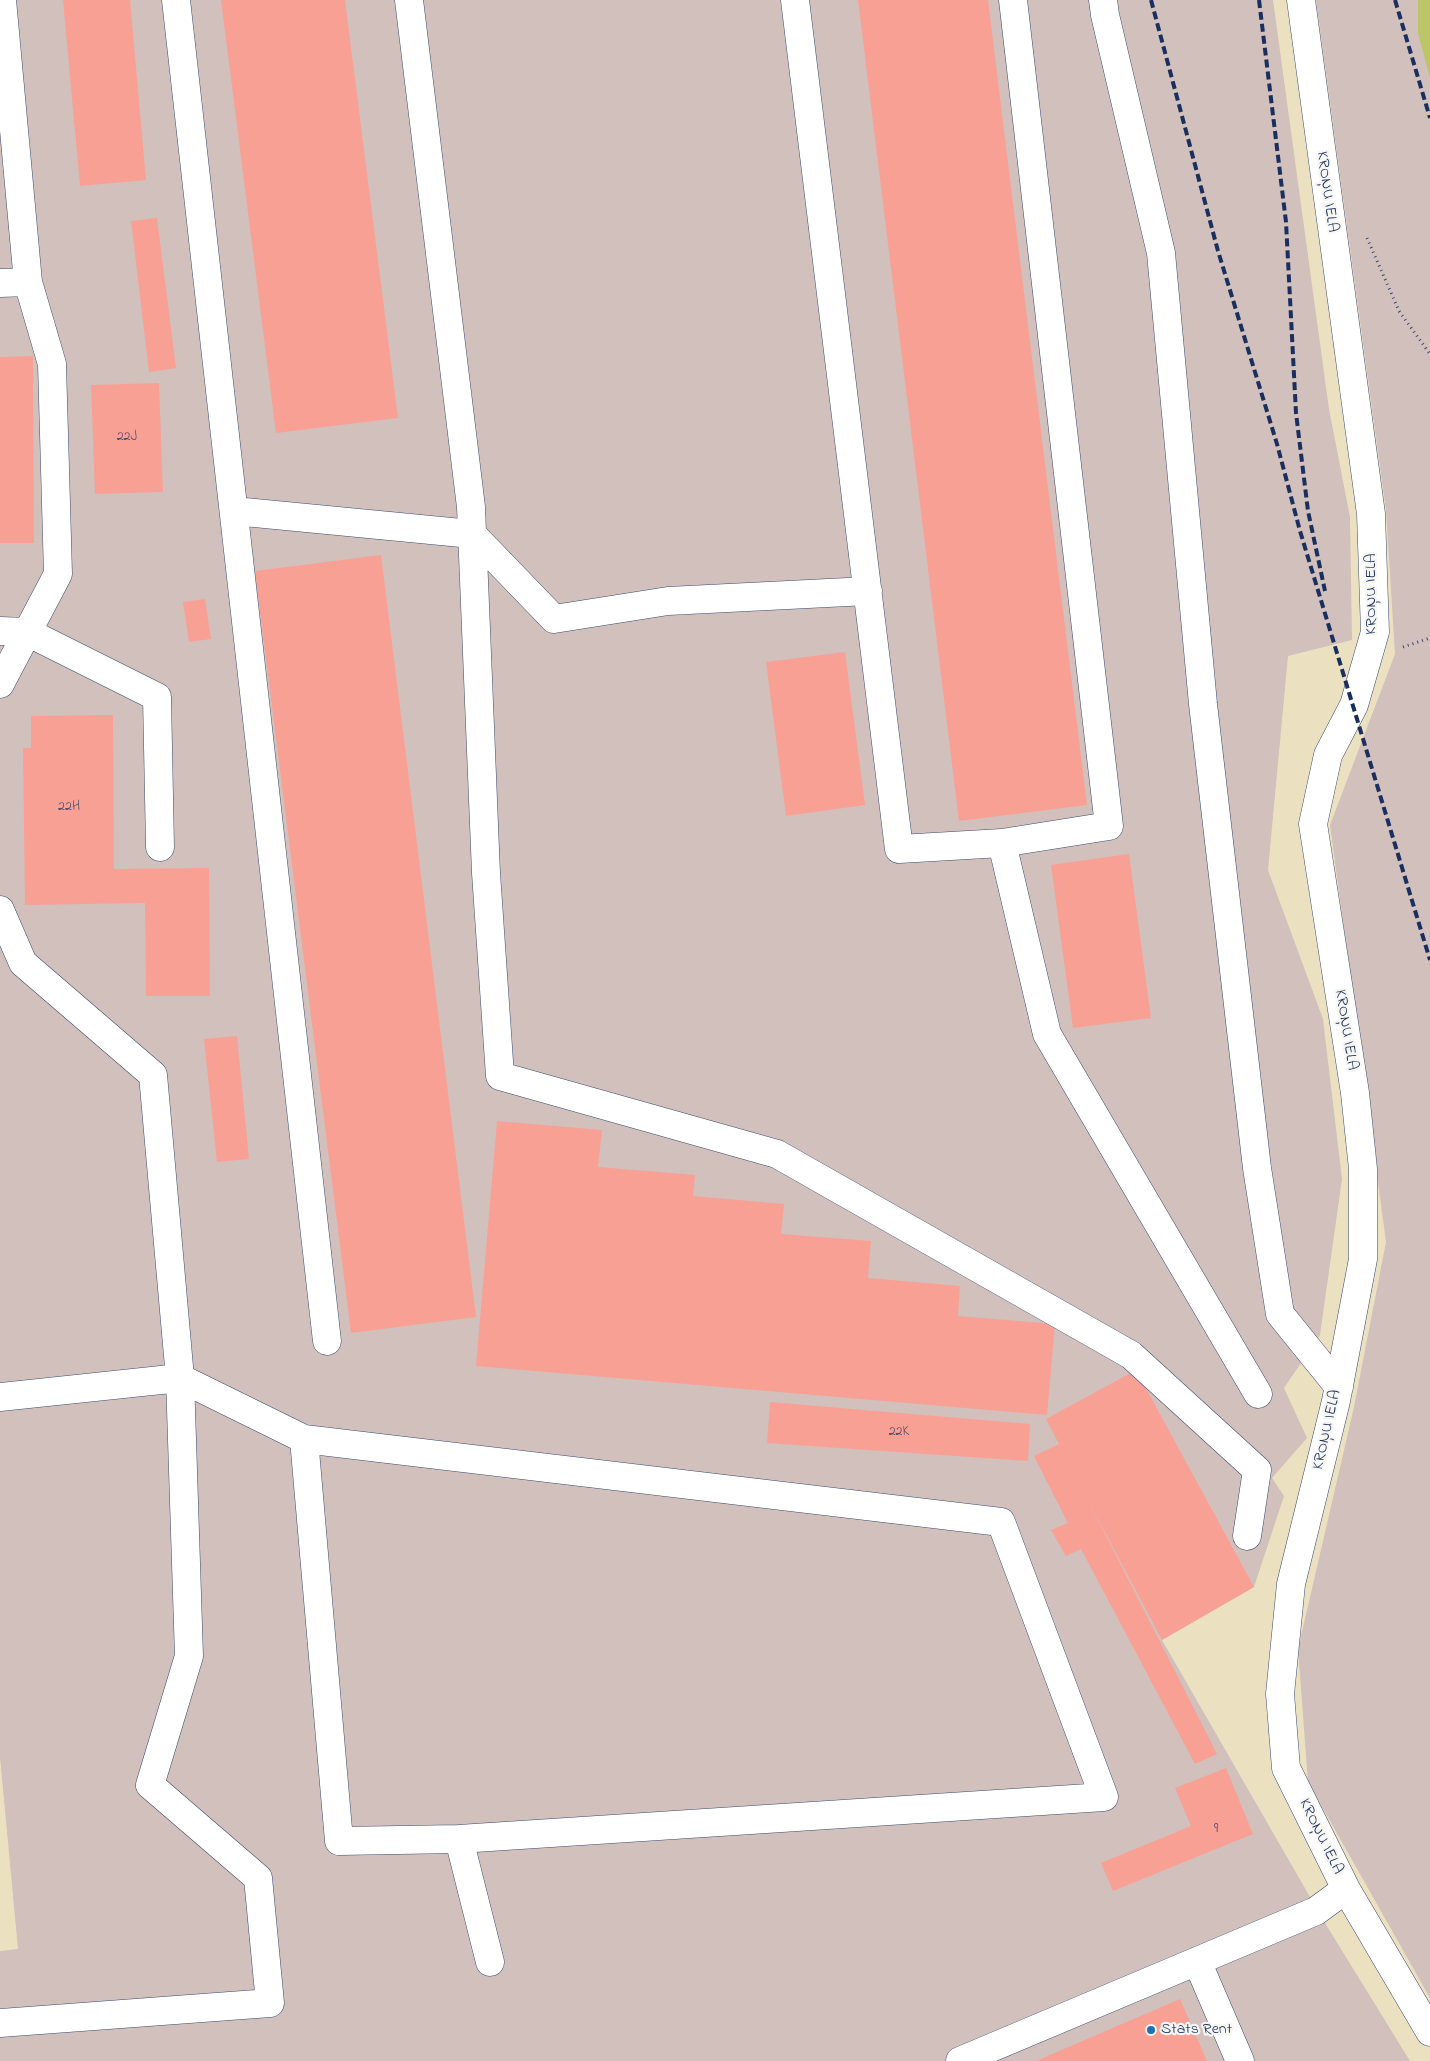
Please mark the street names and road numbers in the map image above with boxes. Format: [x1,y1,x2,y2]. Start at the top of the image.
street label: KROŅU IELA [1311,150,1341,234]
street label: KROŅU IELA [1362,553,1382,635]
street label: KROŅU IELA [1329,988,1361,1072]
street label: KROŅU IELA [1309,1388,1347,1472]
street label: KROŅU IELA [1294,1796,1346,1878]

